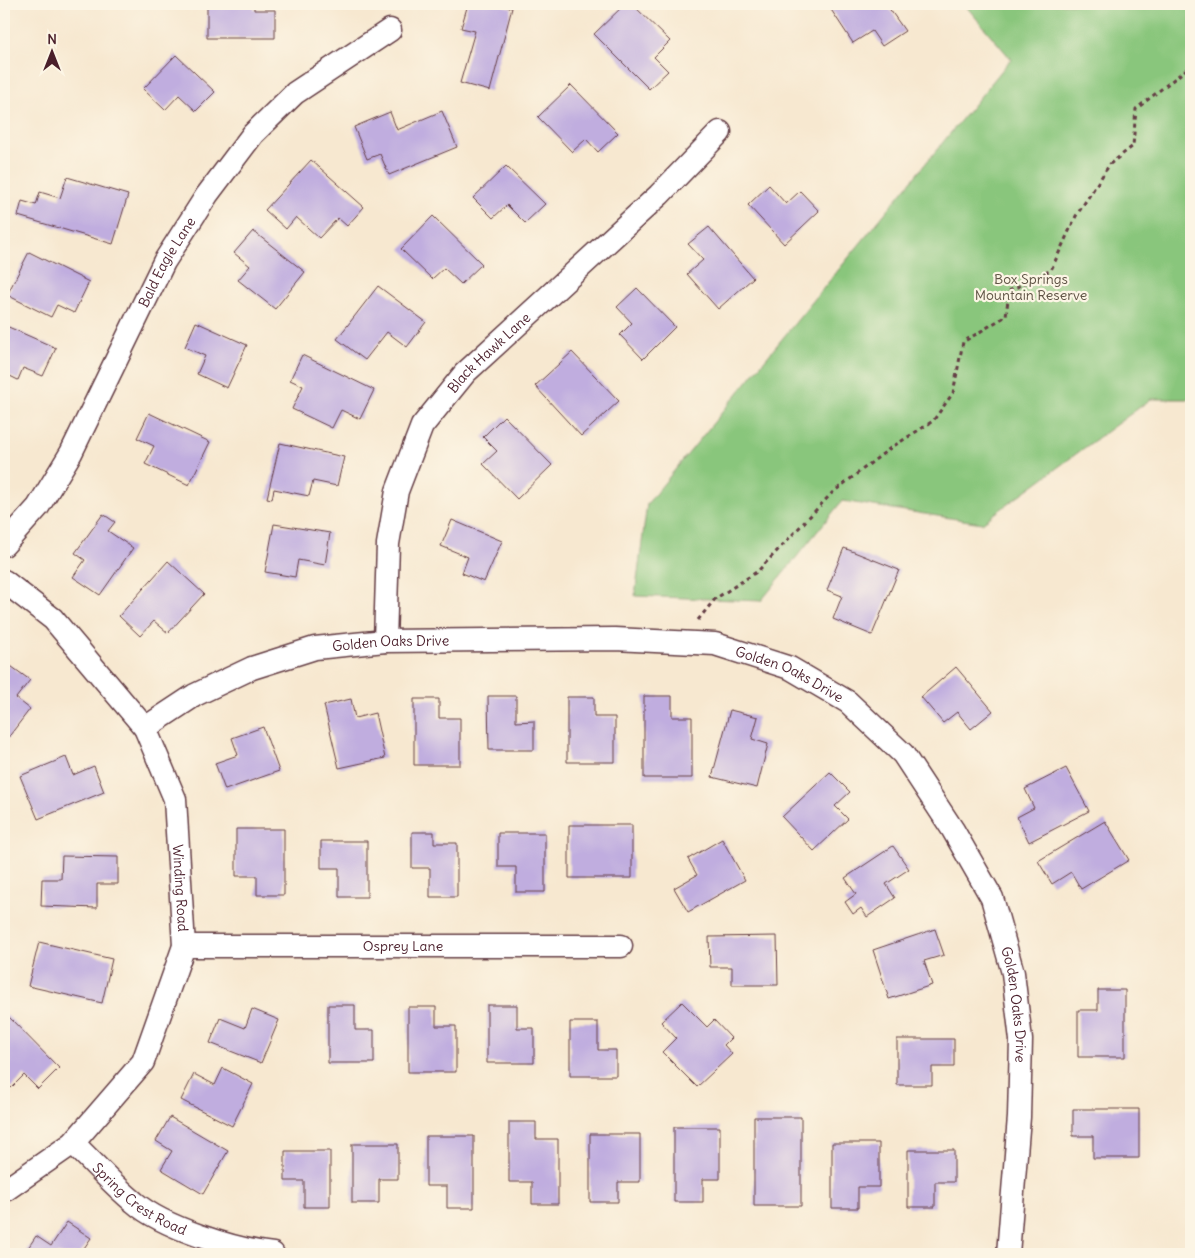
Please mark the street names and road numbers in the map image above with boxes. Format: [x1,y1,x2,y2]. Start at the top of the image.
street label: Bald Eagle Lane [134,214,200,310]
street label: Black Hawk Lane [444,308,534,397]
street label: Golden Oaks Drive [331,631,449,655]
street label: Golden Oaks Drive [733,642,847,706]
street label: Winding Road [169,844,192,932]
street label: Osprey Lane [363,937,443,955]
street label: Golden Oaks Drive [997,945,1030,1063]
street label: Spring Crest Road [89,1159,189,1239]

